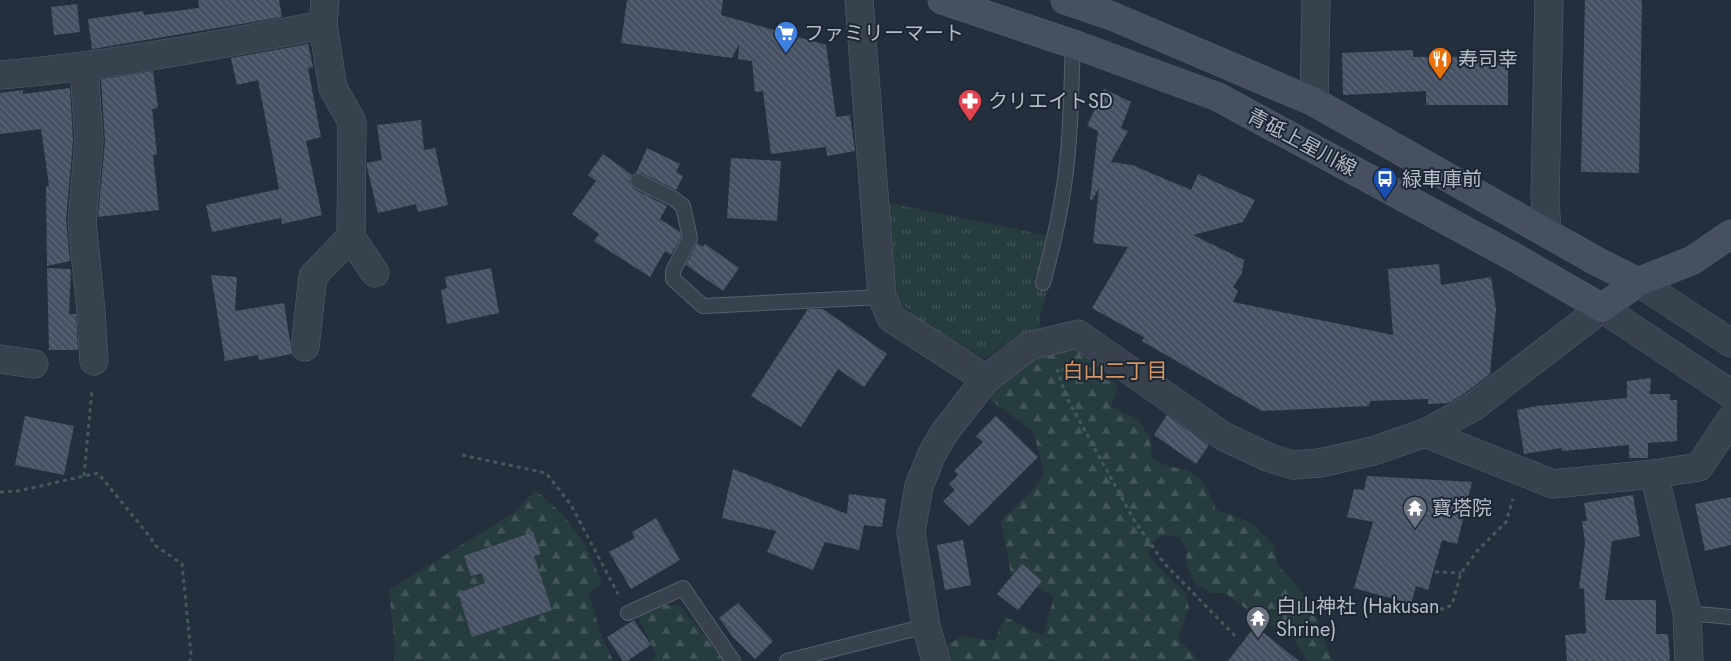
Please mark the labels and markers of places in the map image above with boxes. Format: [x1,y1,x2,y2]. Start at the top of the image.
place label: ファミリーマート [804,19,964,48]
supermarket icon: ファミリーマート [773,20,799,54]
place label: 寿司幸 [1458,45,1518,74]
restaurant icon: 寿司幸 [1427,46,1453,80]
place label: クリエイトSD [988,87,1113,116]
pharmacy icon: クリエイトSD [957,88,983,122]
place label: 緑車庫前 [1402,165,1482,194]
bus stop icon: 緑車庫前 [1372,166,1398,200]
place label: 寶塔院 [1432,494,1492,523]
temple icon: 寶塔院 [1402,495,1428,529]
place label: 白山神社 (Hakusan Shrine) [1276,592,1439,644]
temple icon: 白山神社 (Hakusan Shrine) [1245,605,1271,639]

